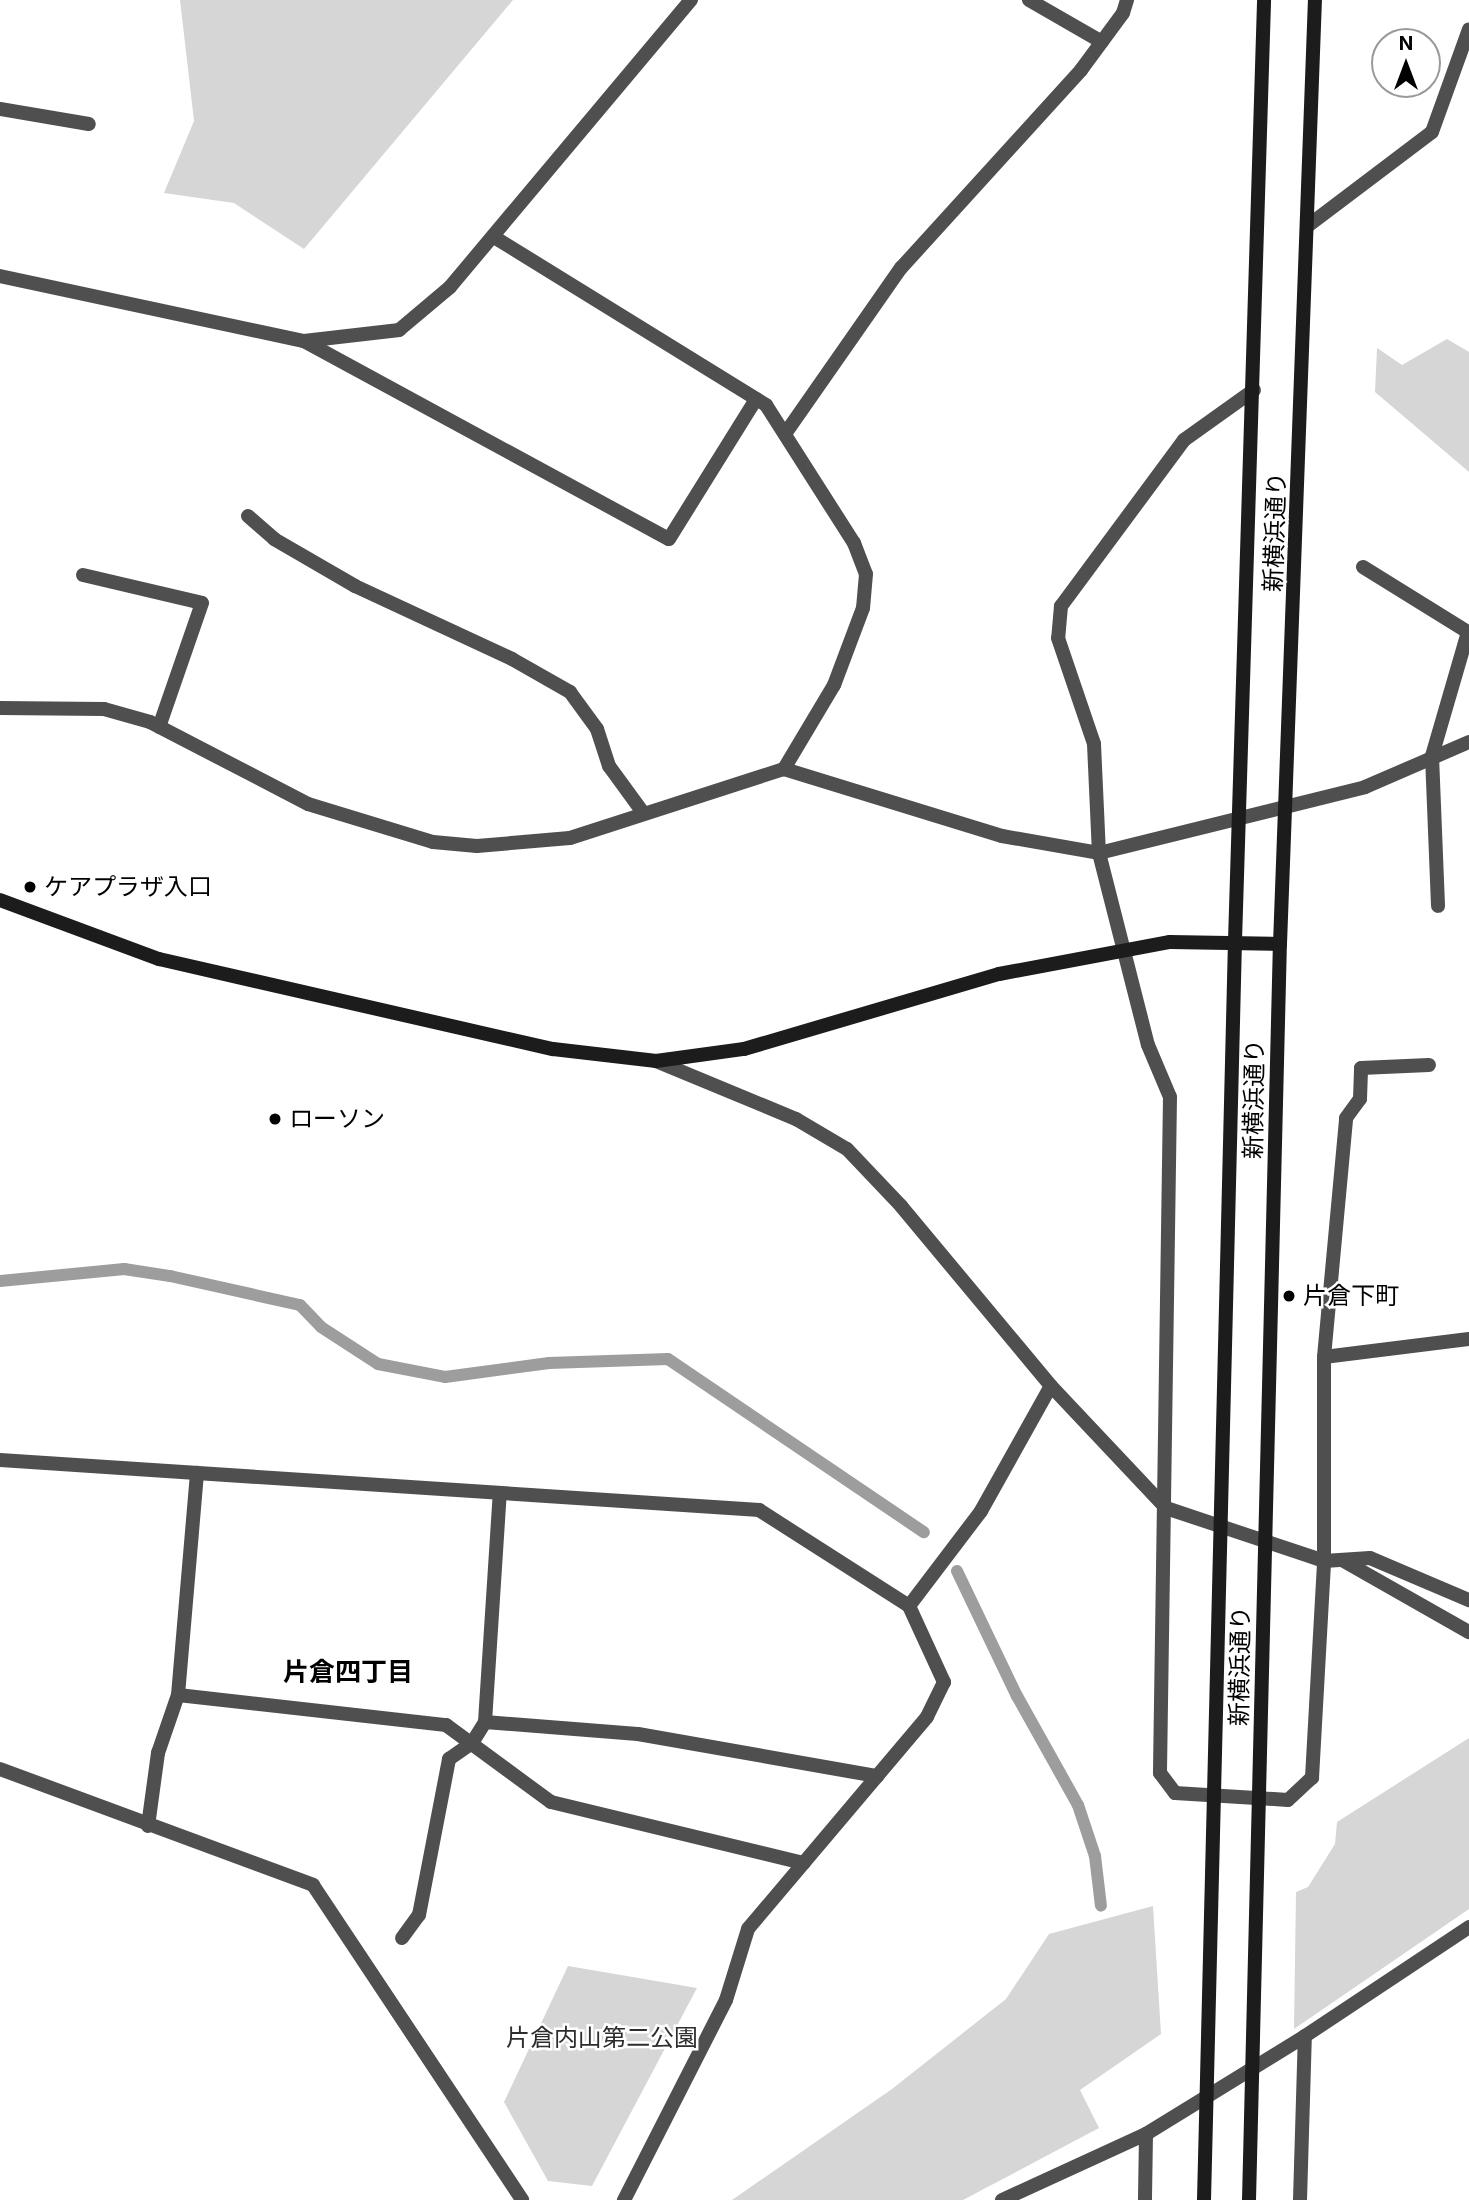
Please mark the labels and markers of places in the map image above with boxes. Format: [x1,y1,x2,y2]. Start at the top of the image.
place label: ケアプラザ入口 [44,873,212,901]
marker: ケアプラザ入口 [22,879,38,895]
place label: ローソン [289,1105,385,1133]
marker: ローソン [267,1111,283,1127]
place label: 片倉下町 [1303,1282,1399,1310]
marker: 片倉下町 [1281,1288,1297,1304]

